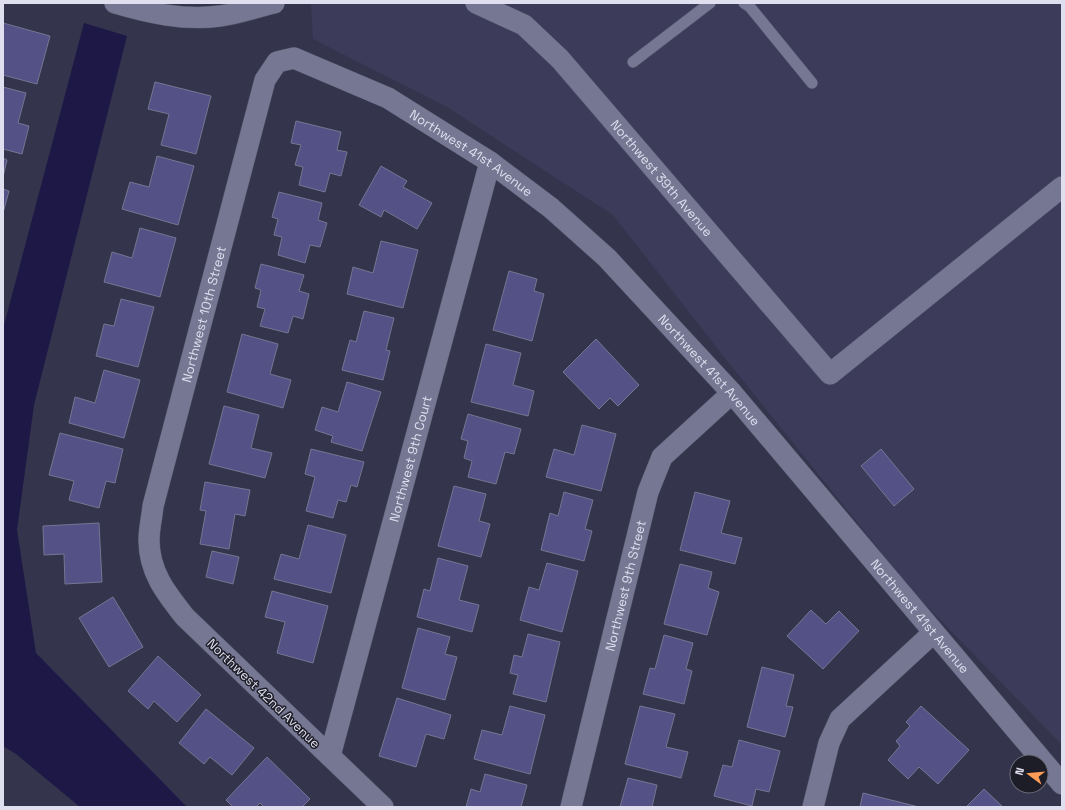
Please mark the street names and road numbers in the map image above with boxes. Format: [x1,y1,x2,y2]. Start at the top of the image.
street label: Northwest 41st Avenue [406,106,536,200]
street label: Northwest 39th Avenue [607,116,716,240]
street label: Northwest 10th Street [178,244,230,384]
street label: Northwest 41st Avenue [654,311,764,429]
street label: Northwest 9th Court [385,394,436,524]
street label: Northwest 9th Street [601,518,650,653]
street label: Northwest 41st Avenue [867,556,973,677]
street label: Northwest 42nd Avenue [203,635,324,752]

